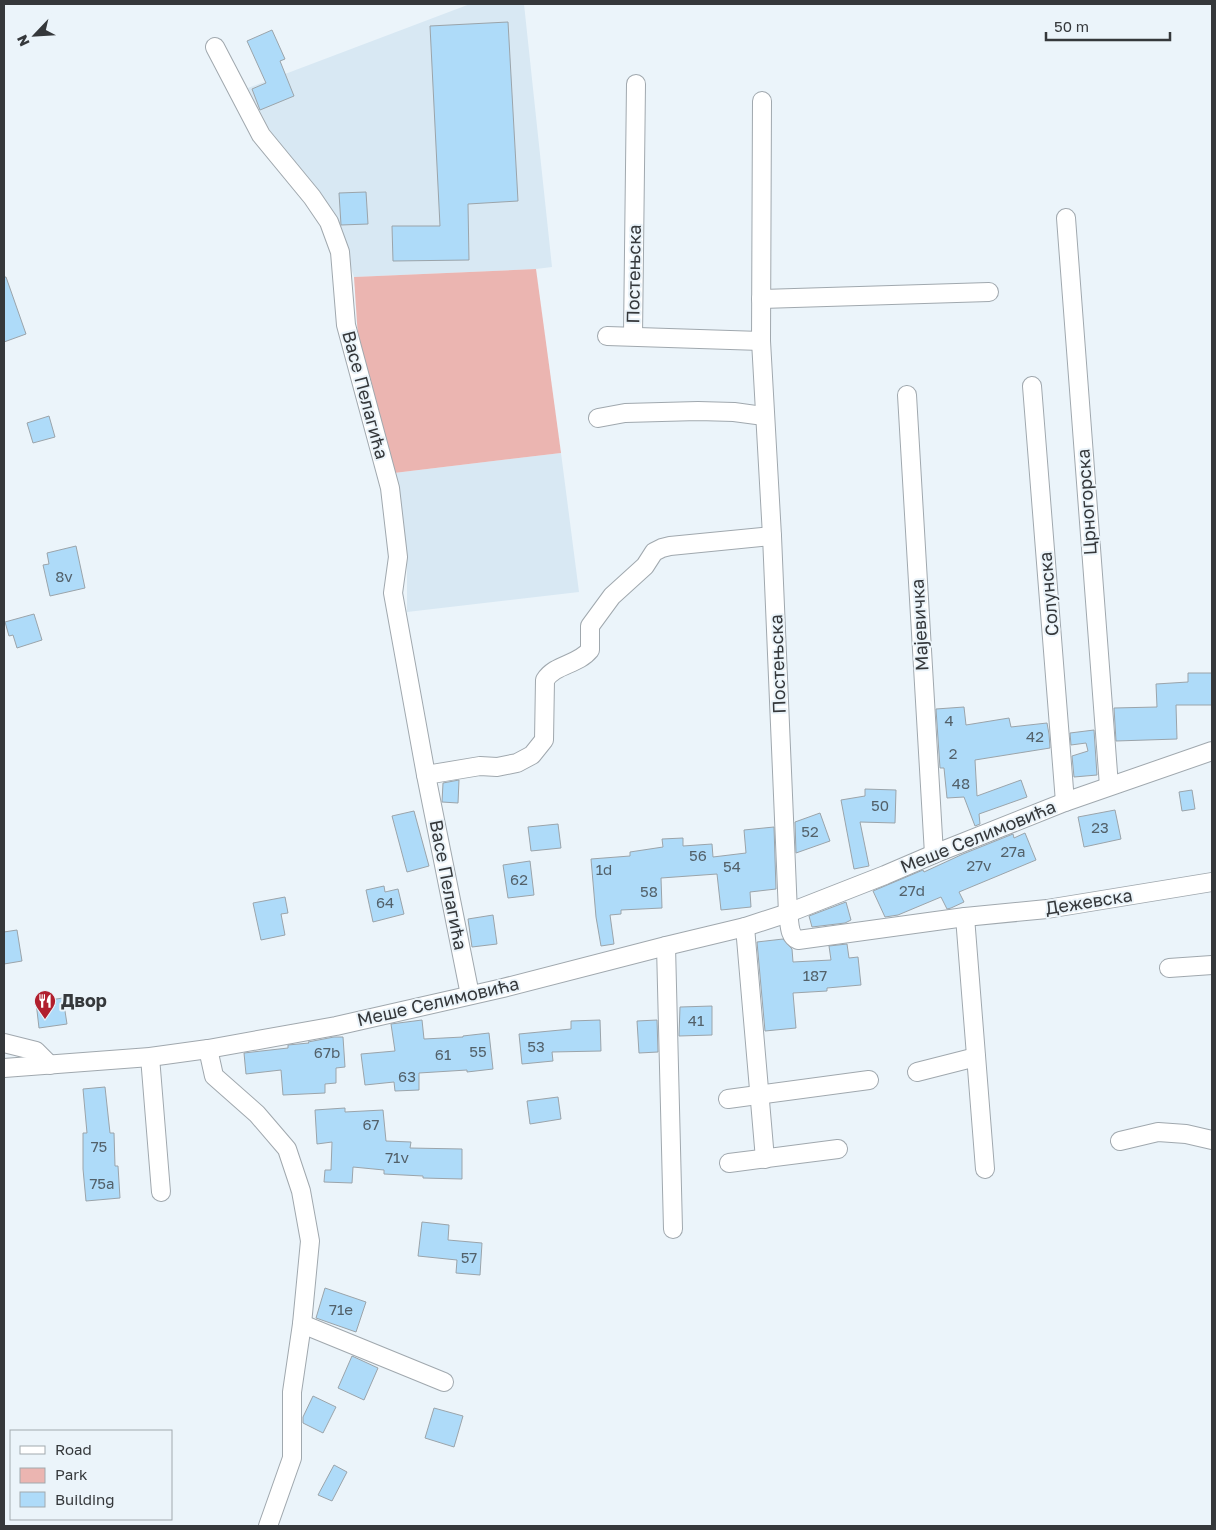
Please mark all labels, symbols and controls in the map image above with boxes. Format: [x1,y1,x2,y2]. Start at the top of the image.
north arrow [10,10,60,60]
scale bar [1046,10,1170,42]
text: 50 m [1054,17,1089,35]
text: N [13,32,33,49]
street label: Постењска [621,224,645,324]
street label: Васе Пелагића [338,328,394,461]
street label: Црногорска [1071,448,1101,556]
street label: Солунска [1033,551,1063,637]
house number: 8v [55,567,73,585]
street label: Мајевичка [906,578,932,672]
street label: Постењска [764,614,790,714]
house number: 4 [944,711,954,729]
house number: 42 [1026,727,1044,745]
house number: 2 [949,744,957,762]
house number: 48 [952,774,970,792]
street label: Меше Селимовића [897,795,1059,877]
house number: 50 [871,796,889,814]
street label: Васе Пелагића [426,818,472,952]
house number: 23 [1091,818,1109,836]
house number: 52 [801,822,819,840]
house number: 27a [1000,842,1026,860]
house number: 56 [689,846,707,864]
house number: 27v [966,856,992,874]
house number: 54 [723,857,741,875]
house number: 1d [596,860,612,878]
house number: 62 [510,870,528,888]
house number: 27d [899,881,925,899]
house number: 58 [640,882,658,900]
street label: Дежевска [1044,883,1134,919]
house number: 64 [376,893,394,911]
house number: 187 [803,966,827,984]
street label: Меше Селимовића [355,972,521,1030]
restaurant icon: Двор [33,989,57,1020]
place label: Двор [61,989,107,1011]
house number: 41 [688,1011,704,1029]
house number: 53 [527,1037,545,1055]
house number: 55 [469,1042,487,1060]
house number: 67b [314,1043,340,1061]
house number: 61 [435,1045,451,1063]
house number: 63 [398,1067,416,1085]
house number: 67 [362,1115,380,1133]
house number: 75 [91,1137,107,1155]
house number: 71v [385,1148,409,1166]
house number: 75a [89,1174,115,1192]
house number: 57 [461,1248,477,1266]
house number: 71e [329,1300,353,1318]
legend [10,1430,172,1520]
text: Road [55,1440,92,1458]
text: Park [55,1465,88,1483]
text: Building [55,1490,115,1508]

